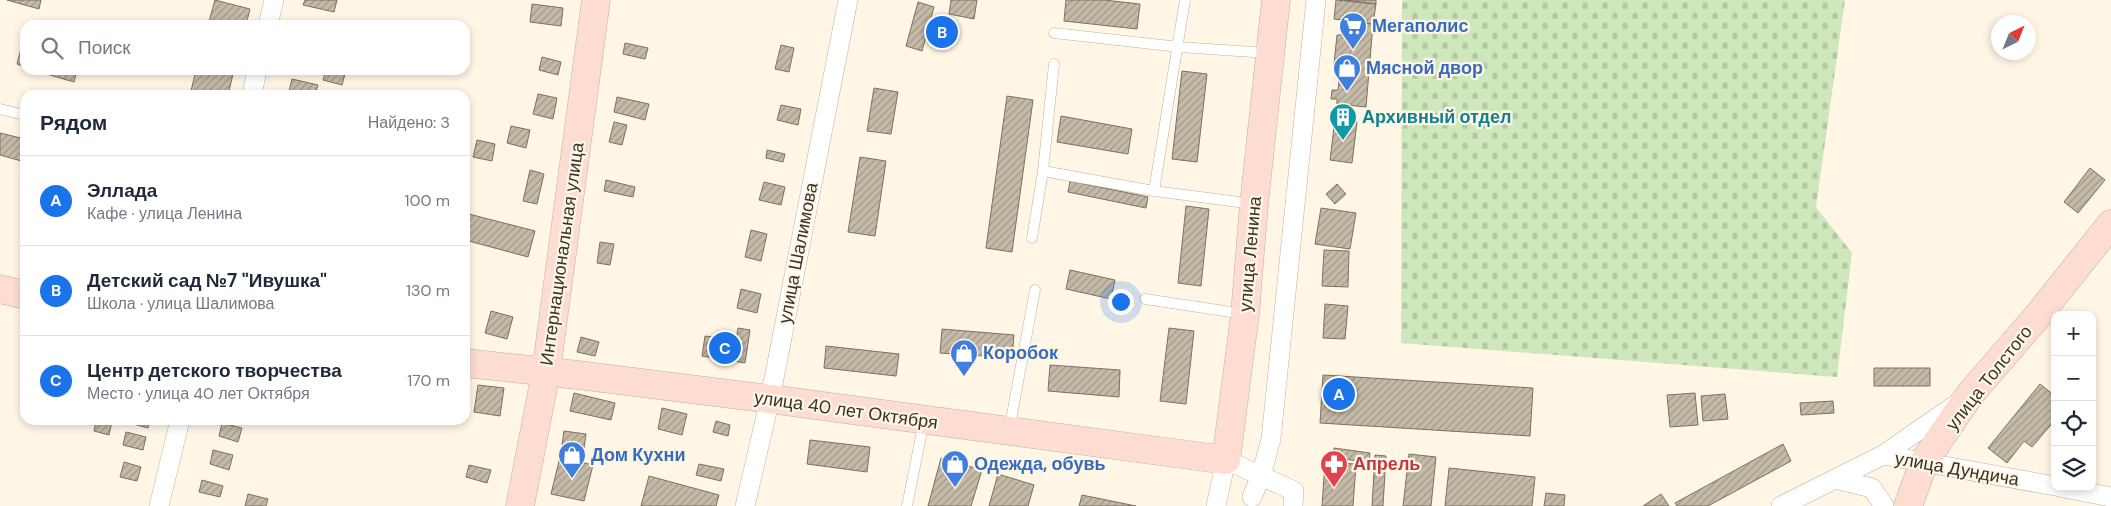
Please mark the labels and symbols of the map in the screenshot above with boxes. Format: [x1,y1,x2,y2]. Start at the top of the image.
supermarket icon: Мегаполис [1338,11,1368,50]
pin: B [926,13,958,51]
place label: Мегаполис [1372,14,1468,38]
north arrow [1991,15,2036,60]
shop icon: Мясной двор [1332,53,1362,92]
place label: Мясной двор [1366,56,1483,80]
building icon: Архивный отдел [1328,102,1358,141]
place label: Архивный отдел [1362,105,1511,129]
street label: Интернациональная улица [534,140,590,367]
street label: улица Шалимова [773,180,824,326]
street label: улица Ленина [1233,194,1267,313]
your location [1108,289,1134,315]
street label: улица Толстого [1940,320,2038,436]
pin: C [709,329,741,367]
shop icon: Коробок [949,338,979,377]
place label: Коробок [983,341,1059,365]
pin: A [1323,375,1355,413]
street label: улица 40 лет Октября [753,385,939,435]
shop icon: Дом Кухни [557,440,587,479]
place label: Дом Кухни [591,443,686,467]
street label: улица Дундича [1893,446,2022,492]
shop icon: Одежда, обувь [940,449,970,488]
pharmacy icon: Апрель [1319,449,1349,488]
place label: Одежда, обувь [974,452,1106,476]
place label: Апрель [1353,452,1420,476]

